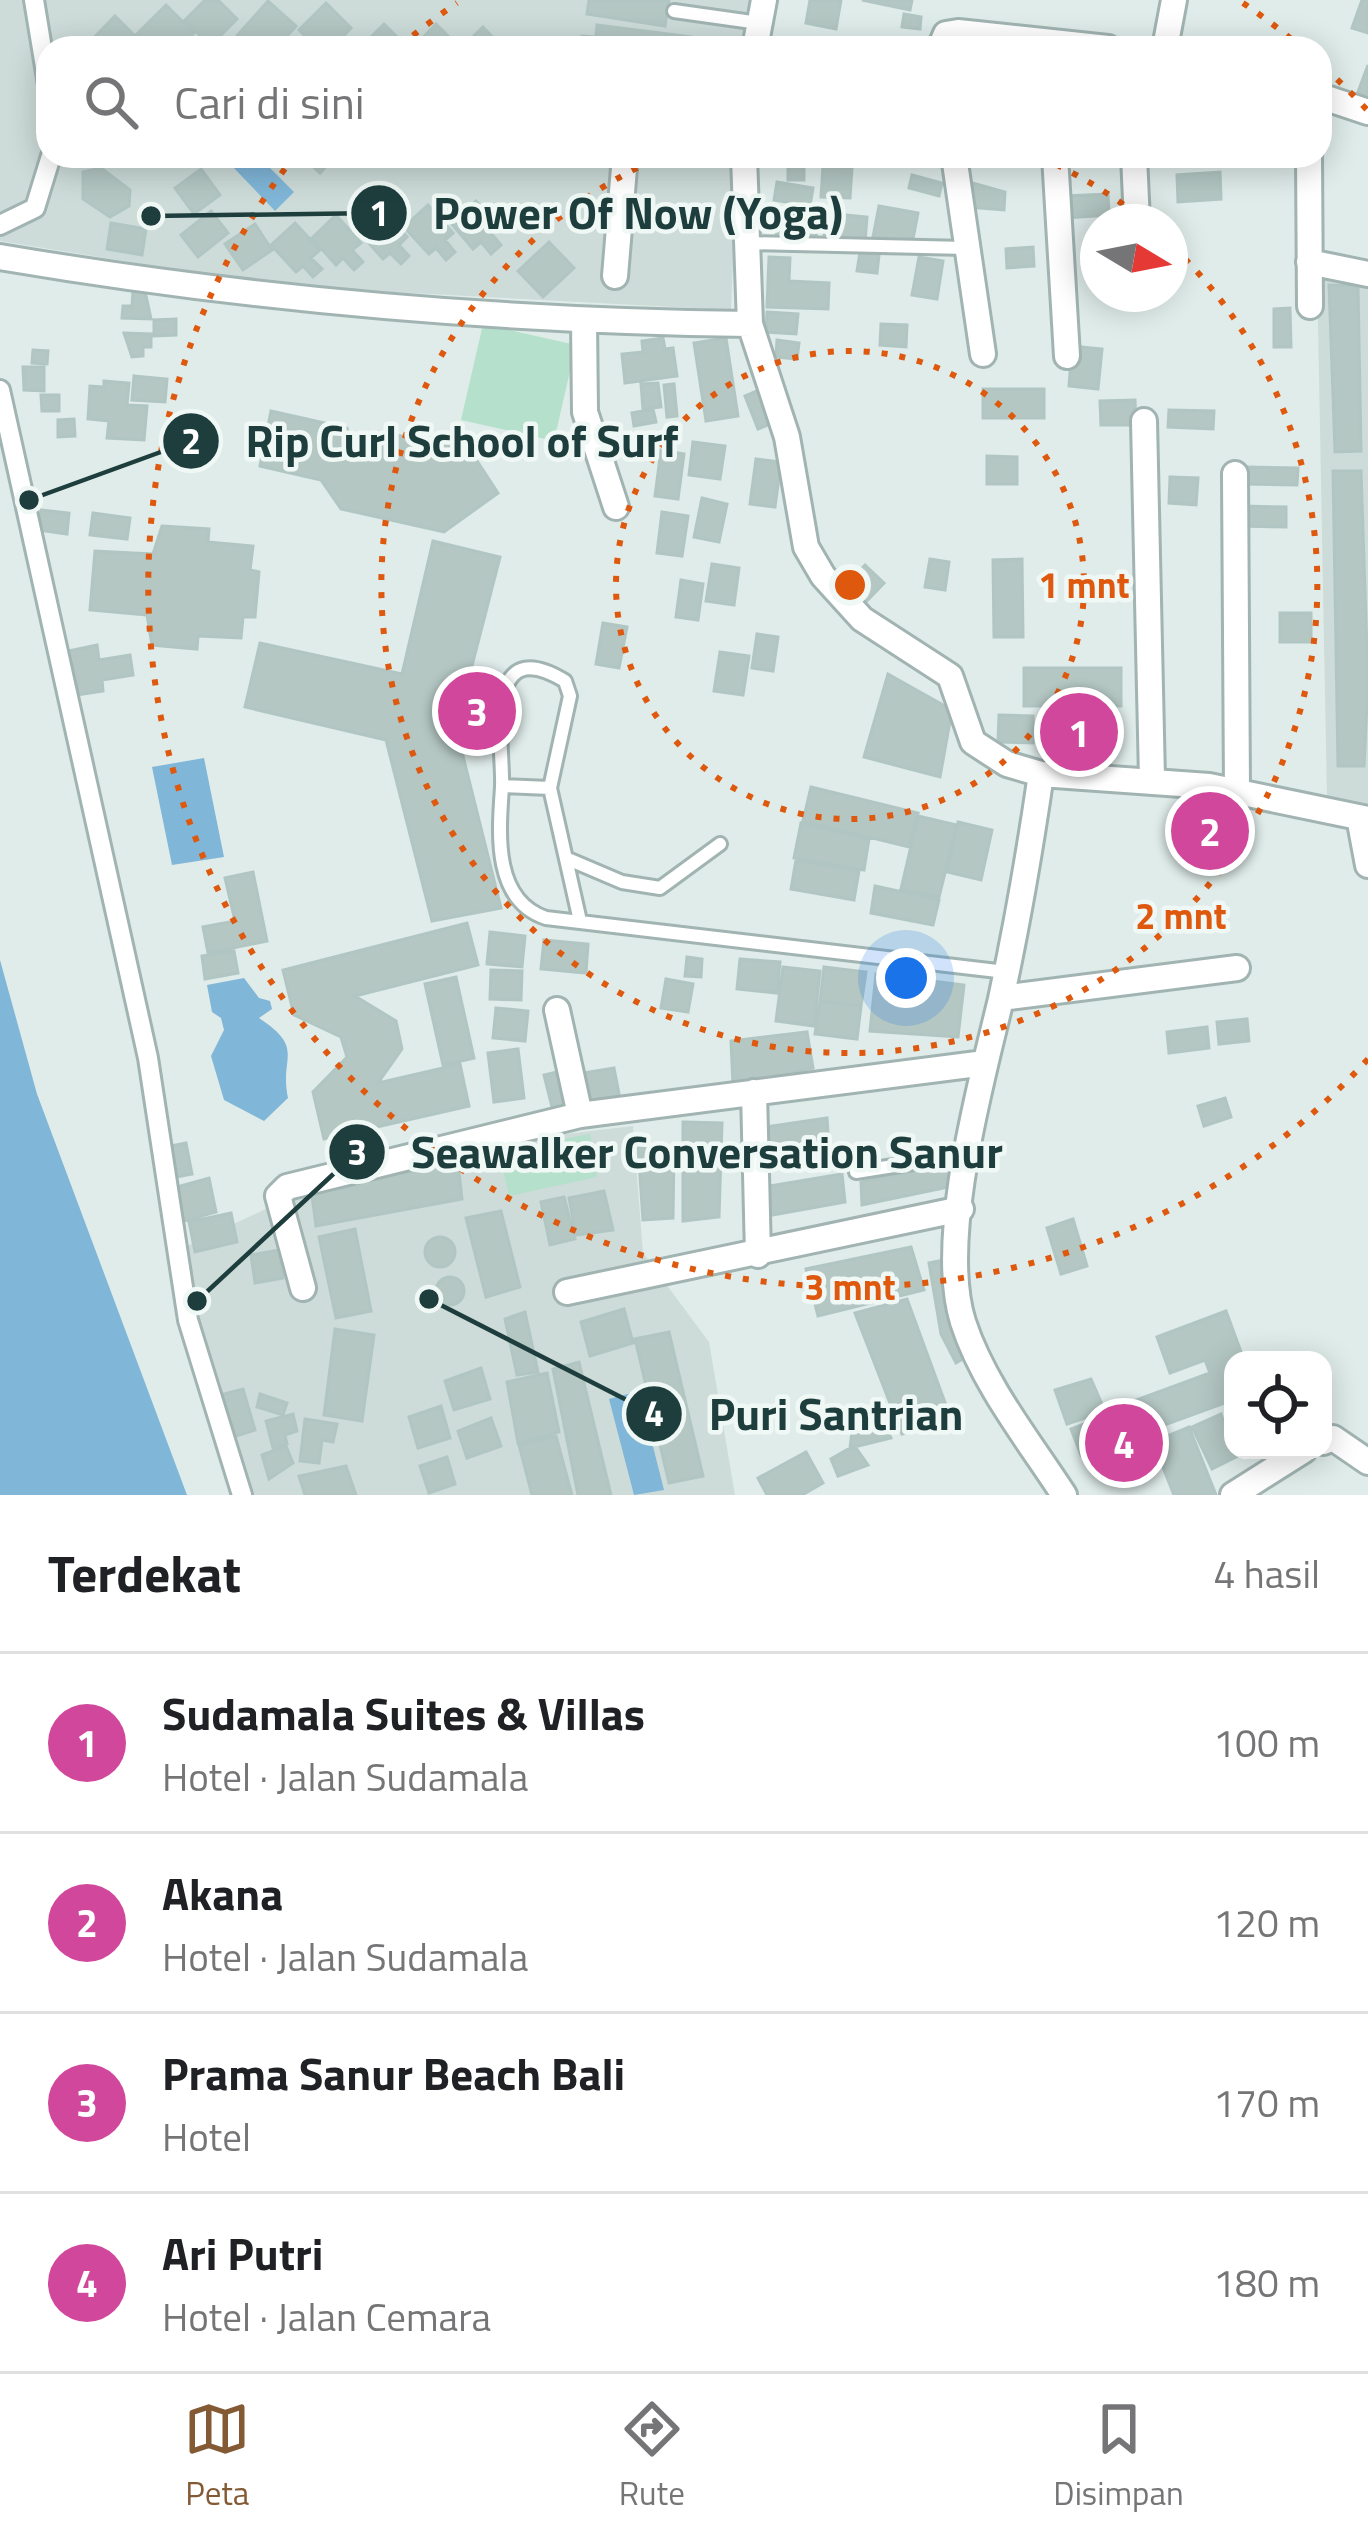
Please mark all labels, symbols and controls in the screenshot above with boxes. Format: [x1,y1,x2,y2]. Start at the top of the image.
search box [36,36,1332,168]
text: Cari di sini [174,68,365,136]
icon: search [78,69,144,135]
callout: Power Of Now (Yoga) [349,173,867,254]
text: Power Of Now (Yoga) [433,178,843,246]
text: 1 [369,185,389,240]
north arrow [1080,204,1188,312]
callout: Rip Curl School of Surf [161,401,702,482]
text: Rip Curl School of Surf [245,406,679,474]
text: 2 [181,413,201,468]
text: 1 mnt [1038,557,1130,612]
centre of rings [829,564,871,606]
pin: 3 [438,666,516,756]
pin: 1 [1040,687,1118,777]
pin: 2 [1171,786,1249,876]
text: 2 mnt [1135,888,1227,943]
your location [876,948,936,1008]
callout: Seawalker Conversation Sanur [327,1112,1027,1193]
text: Seawalker Conversation Sanur [411,1117,1003,1185]
text: 3 [347,1124,367,1179]
text: 3 mnt [804,1259,896,1314]
map controls [1224,1351,1332,1459]
button: locate [1224,1351,1332,1459]
callout: Puri Santrian [624,1373,987,1454]
text: Puri Santrian [709,1379,963,1447]
text: 4 [644,1385,664,1440]
pin: 4 [1085,1398,1163,1488]
text: Terdekat [48,1534,241,1612]
text: 4 hasil [1213,1544,1320,1603]
text: Sudamala Suites & Villas [162,1679,645,1747]
text: 1 [76,1713,98,1772]
text: 100 m [1213,1713,1320,1772]
text: Hotel · Jalan Sudamala [162,1747,528,1806]
text: Akana [162,1859,283,1927]
text: 2 [76,1893,98,1952]
text: 120 m [1213,1893,1320,1952]
text: Hotel · Jalan Sudamala [162,1927,528,1986]
text: Prama Sanur Beach Bali [162,2039,625,2107]
text: 3 [76,2073,98,2132]
text: 170 m [1213,2073,1320,2132]
text: Hotel [162,2107,251,2166]
text: Ari Putri [162,2219,323,2287]
text: 4 [76,2253,98,2312]
text: 180 m [1213,2253,1320,2312]
text: Hotel · Jalan Cemara [162,2287,491,2346]
tab: Peta [184,2396,250,2518]
tab: Rute [619,2396,685,2518]
tab: Disimpan [1053,2396,1184,2518]

